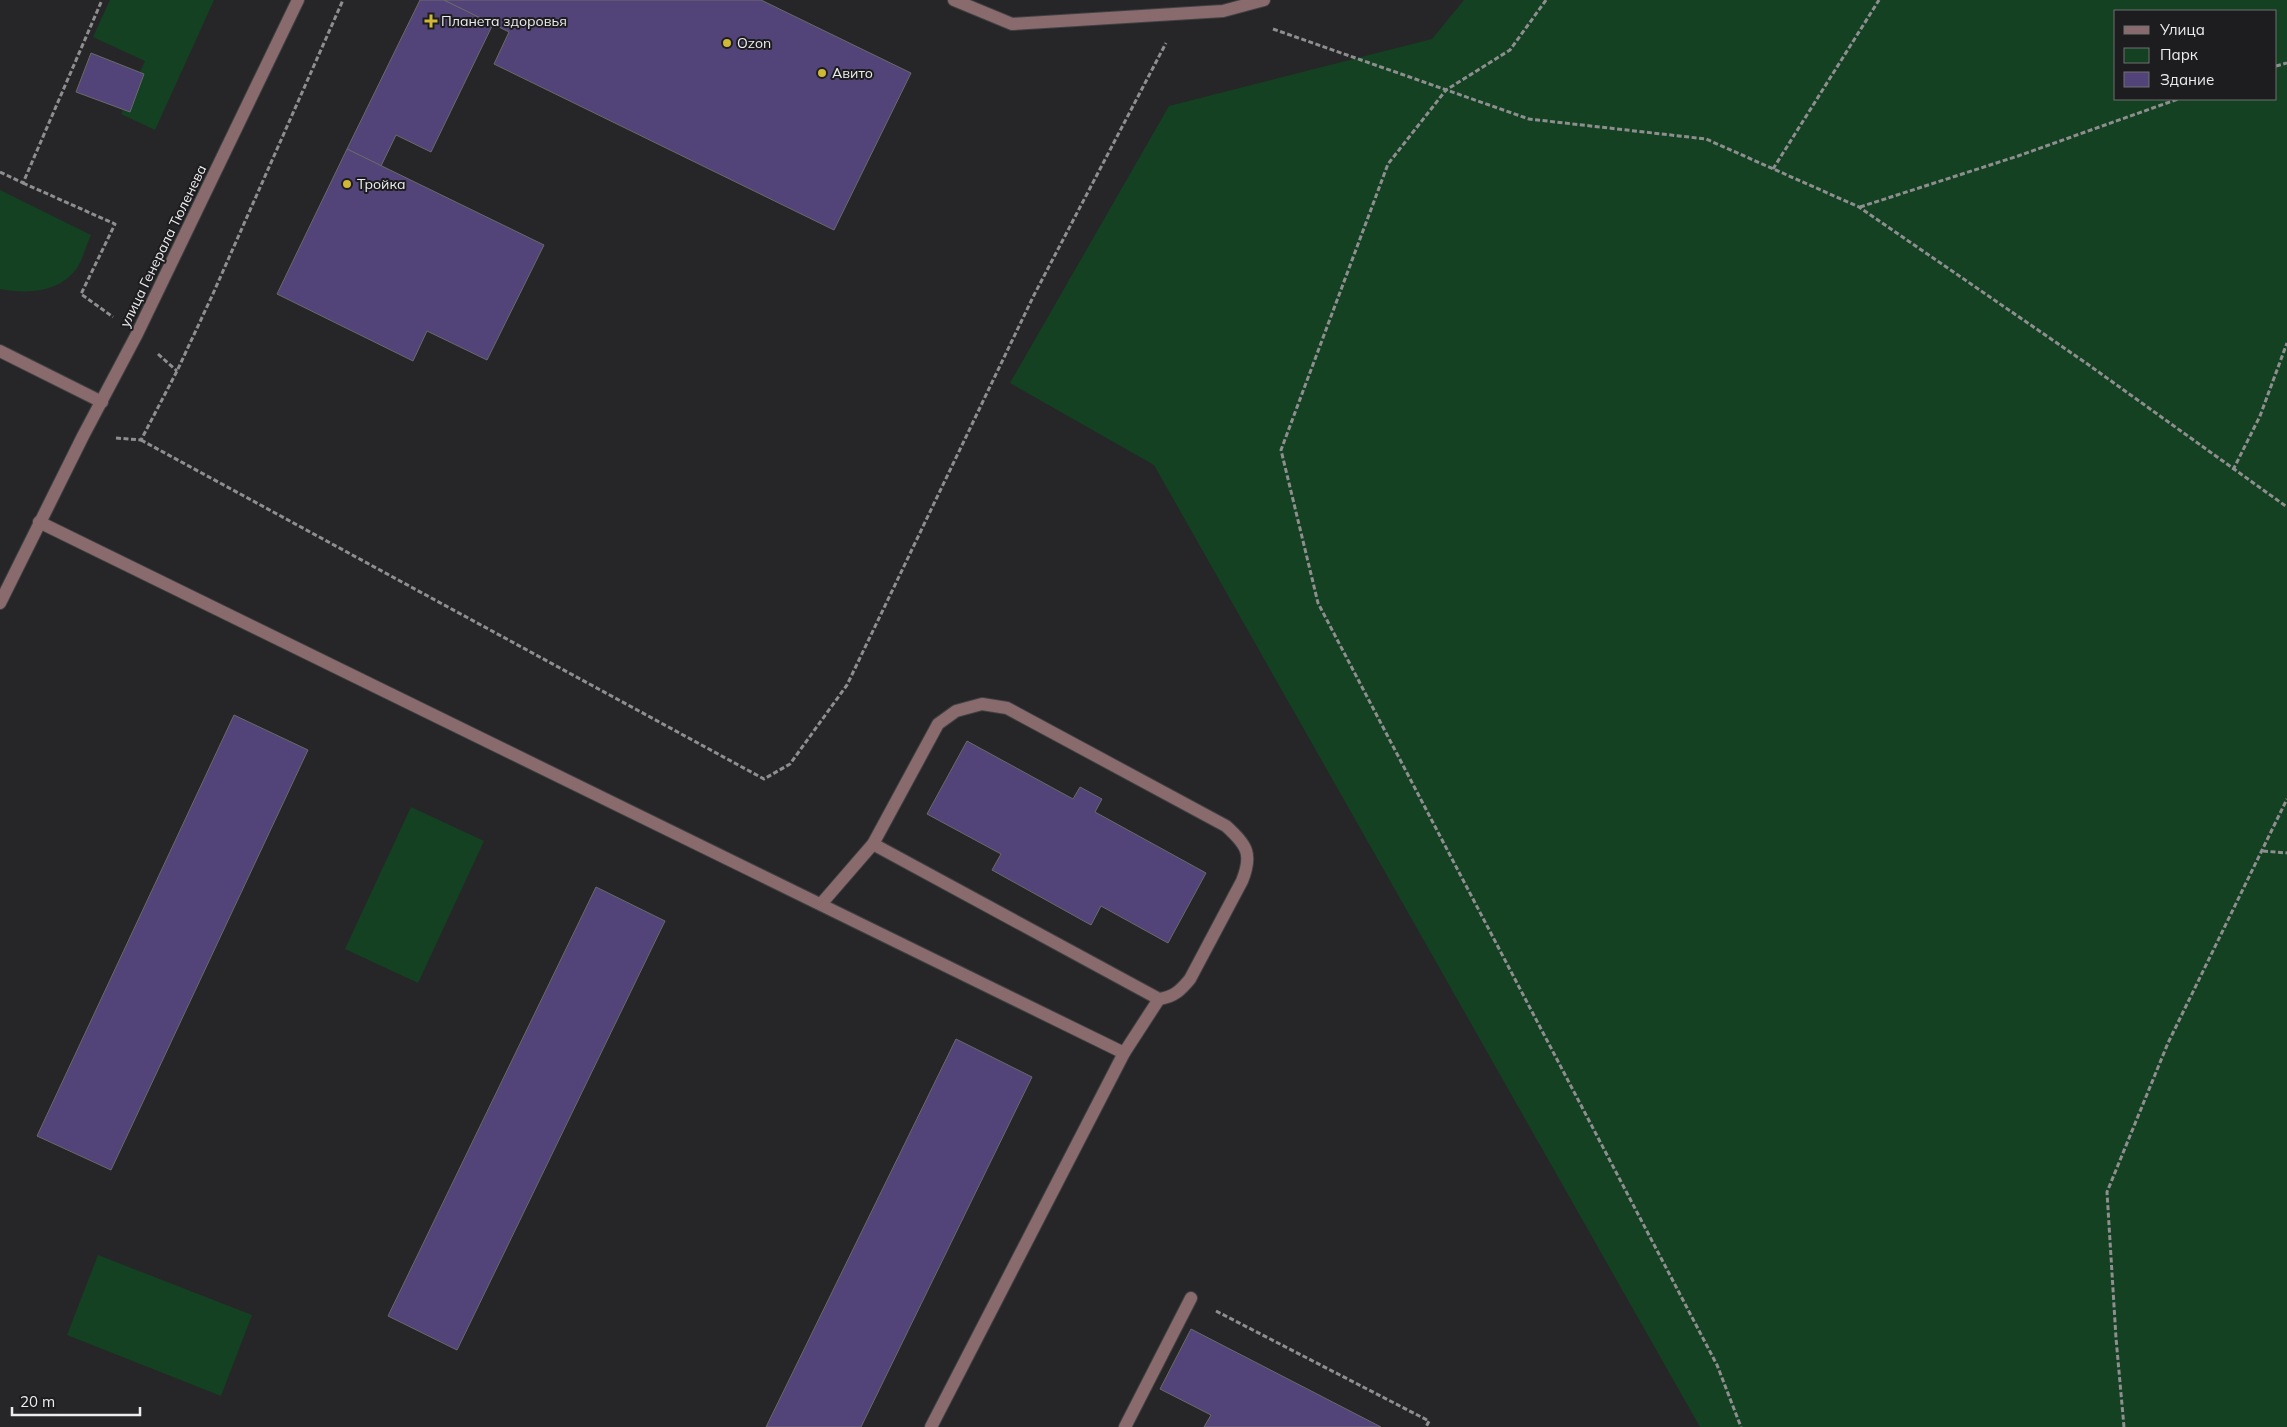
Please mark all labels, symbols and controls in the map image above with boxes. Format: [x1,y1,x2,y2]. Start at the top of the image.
legend [2114,10,2277,100]
place label: Планета здоровья [441,12,567,30]
marker: Планета здоровья [425,15,437,27]
text: Улица [2159,20,2205,39]
place label: Ozon [737,34,771,52]
marker: Ozon [721,37,733,49]
text: Парк [2160,45,2199,64]
place label: Авито [832,64,873,82]
marker: Авито [816,67,828,79]
text: Здание [2160,70,2214,89]
street label: улица Генерала Тюленева [116,162,210,330]
place label: Тройка [357,175,405,193]
marker: Тройка [341,178,353,190]
scale bar [12,1384,140,1416]
text: 20 m [20,1392,55,1411]

